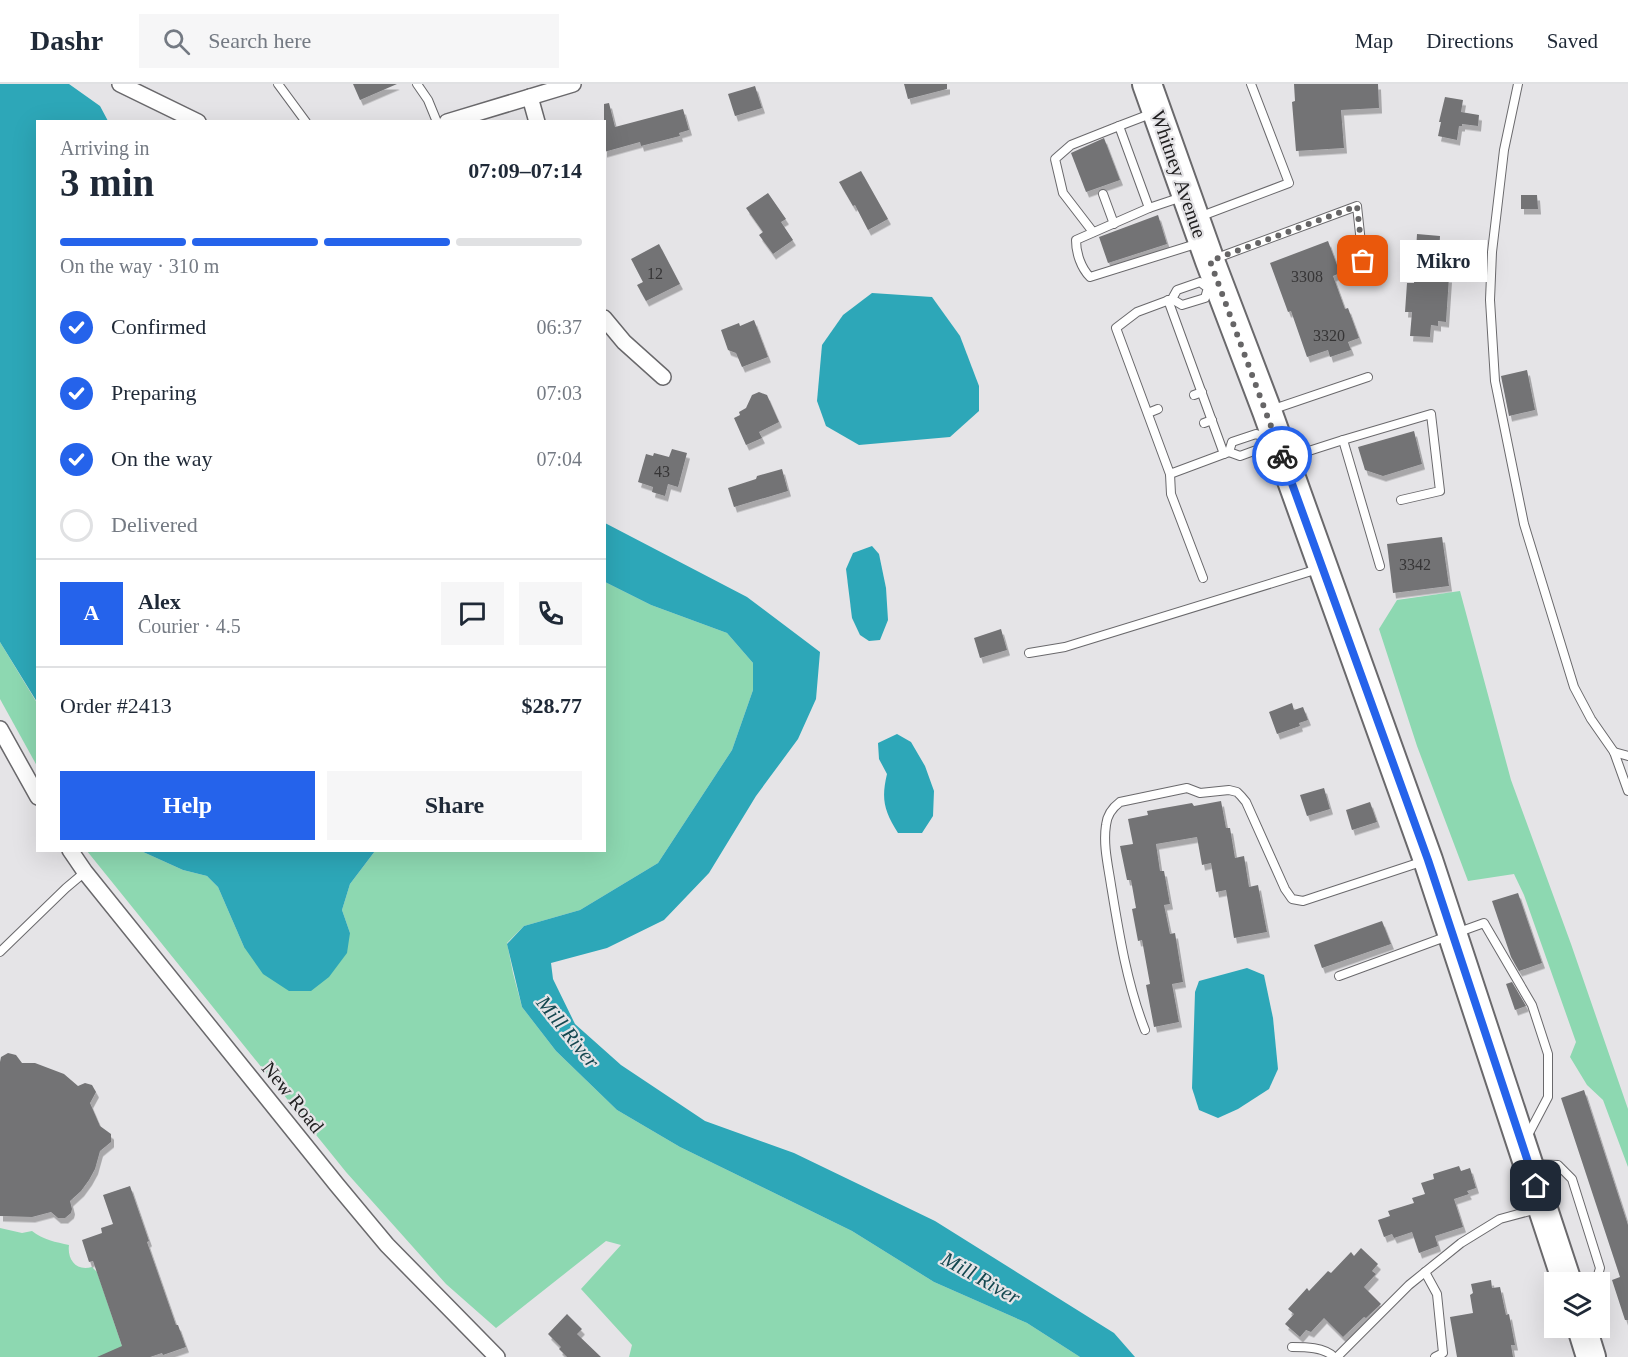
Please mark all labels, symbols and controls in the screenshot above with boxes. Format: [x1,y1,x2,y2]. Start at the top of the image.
search box [139,14,559,68]
text: Dashr [30,25,103,56]
icon: search [160,25,193,58]
text: Search here [208,28,311,53]
text: Map [1355,29,1393,53]
text: Directions [1426,29,1514,53]
text: Saved [1547,29,1598,53]
street label: Whitney Avenue [1146,107,1211,241]
text: Arriving in [60,137,149,159]
text: 07:09–07:14 [468,158,582,183]
text: 3 min [60,161,154,204]
pin [1337,235,1388,286]
callout: Mikro [1399,240,1486,282]
icon: bag [1346,244,1379,277]
text: Mikro [1416,250,1471,272]
text: On the way · 310 m [60,255,219,277]
house number: 12 [647,265,663,282]
house number: 3308 [1291,268,1323,285]
icon: check [60,311,93,344]
text: Confirmed [111,314,206,339]
text: 06:37 [536,316,582,338]
house number: 3320 [1313,327,1345,344]
icon: check [60,377,93,410]
text: Preparing [111,380,197,405]
text: 07:03 [536,382,582,404]
courier [1252,426,1312,486]
icon: bike [1266,440,1299,473]
icon: check [60,443,93,476]
text: On the way [111,446,212,471]
text: 07:04 [536,448,582,470]
house number: 43 [654,463,670,480]
text: Delivered [111,512,198,537]
house number: 3342 [1399,556,1431,573]
button: chat [441,582,504,645]
button: phone [519,582,582,645]
text: Alex [138,589,181,614]
text: A [84,600,99,625]
text: Courier · 4.5 [138,615,241,637]
text: Order #2413 [60,693,172,718]
text: $28.77 [522,693,582,718]
button: Help [60,771,315,840]
button: Share [327,771,582,840]
water label: Mill River [531,990,605,1073]
street label: New Road [258,1057,328,1137]
pin [1510,1160,1561,1211]
icon: home [1519,1169,1552,1202]
water label: Mill River [937,1246,1025,1310]
map controls [1544,1272,1610,1338]
button: layers [1544,1272,1610,1338]

